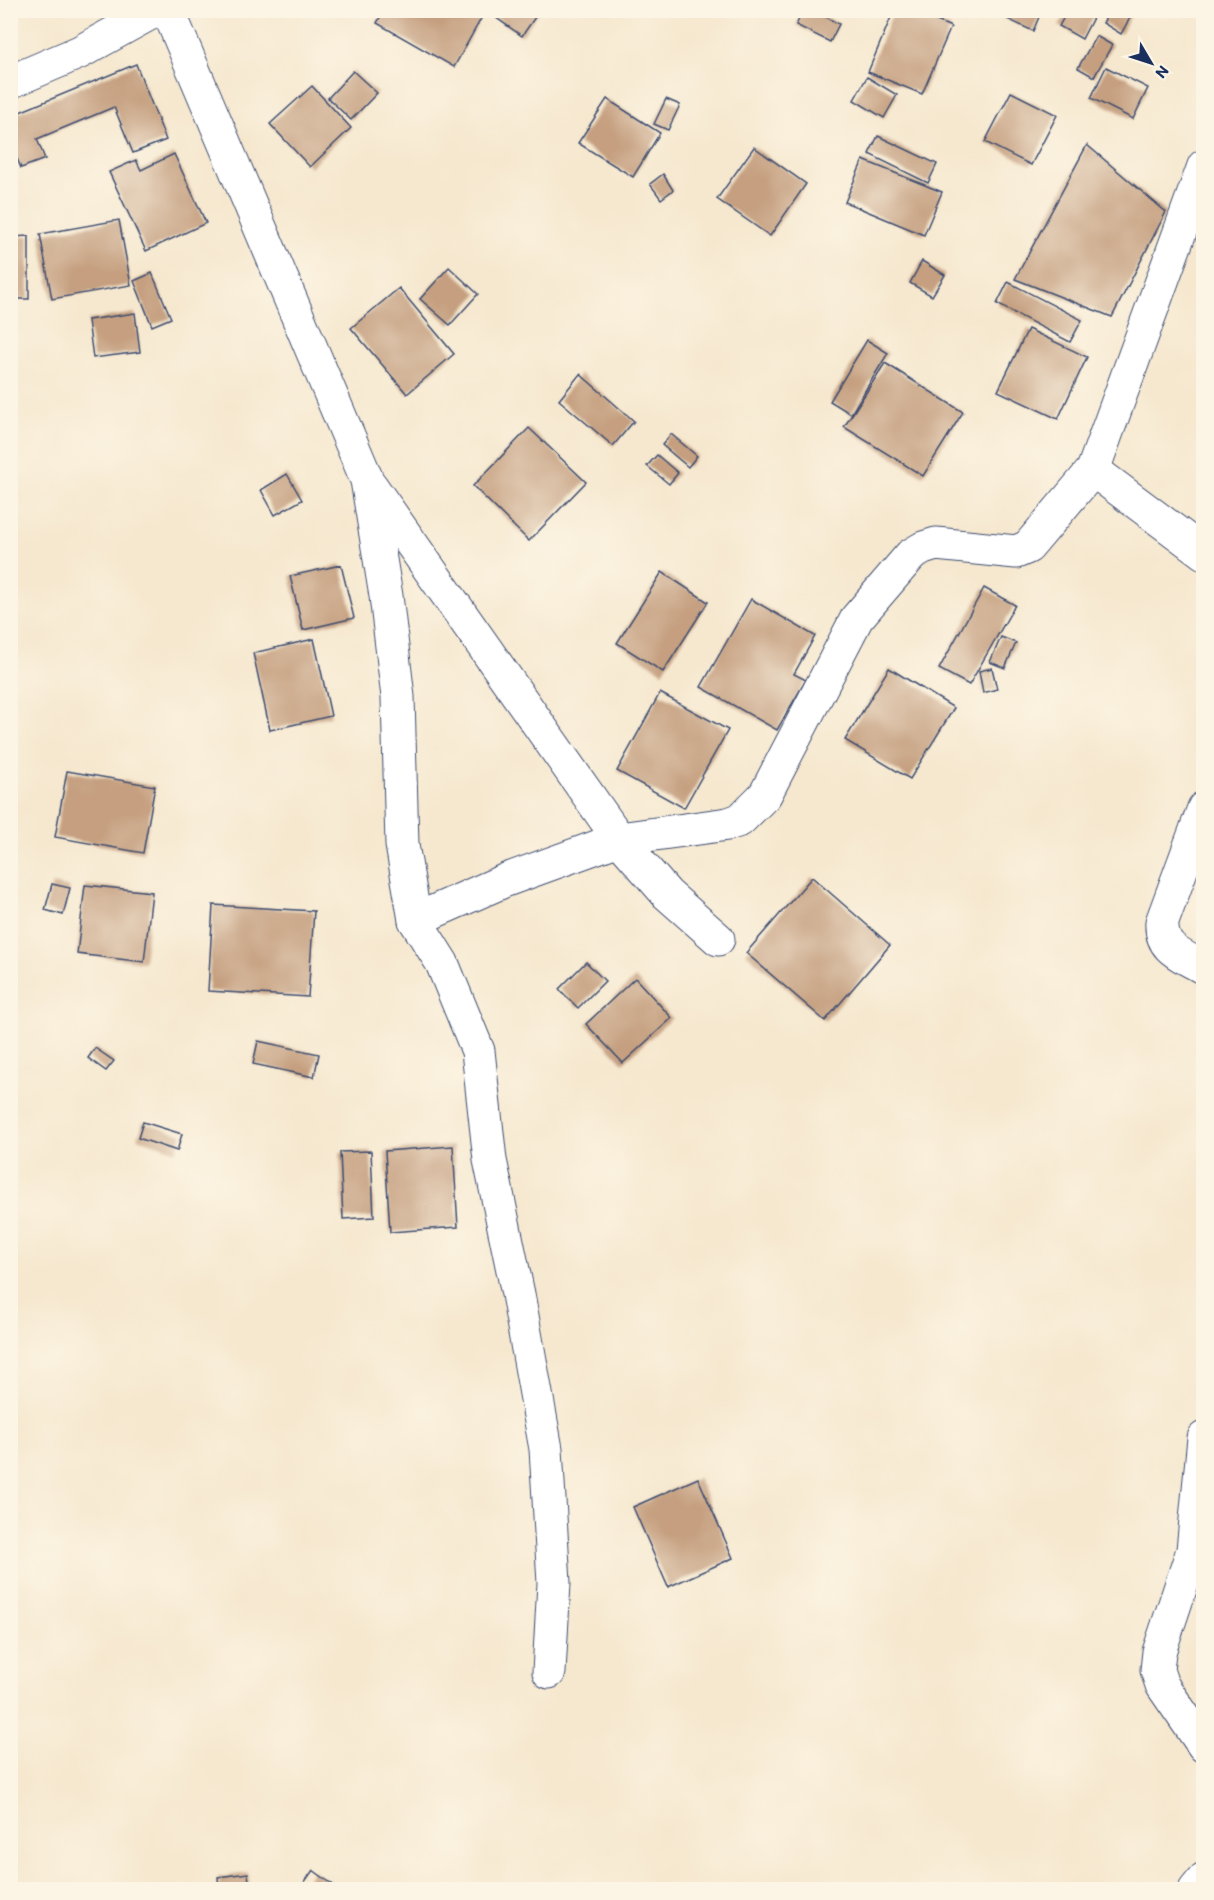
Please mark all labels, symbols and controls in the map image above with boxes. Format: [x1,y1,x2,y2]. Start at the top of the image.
north arrow [1121,33,1181,93]
text: N [1151,62,1173,82]

